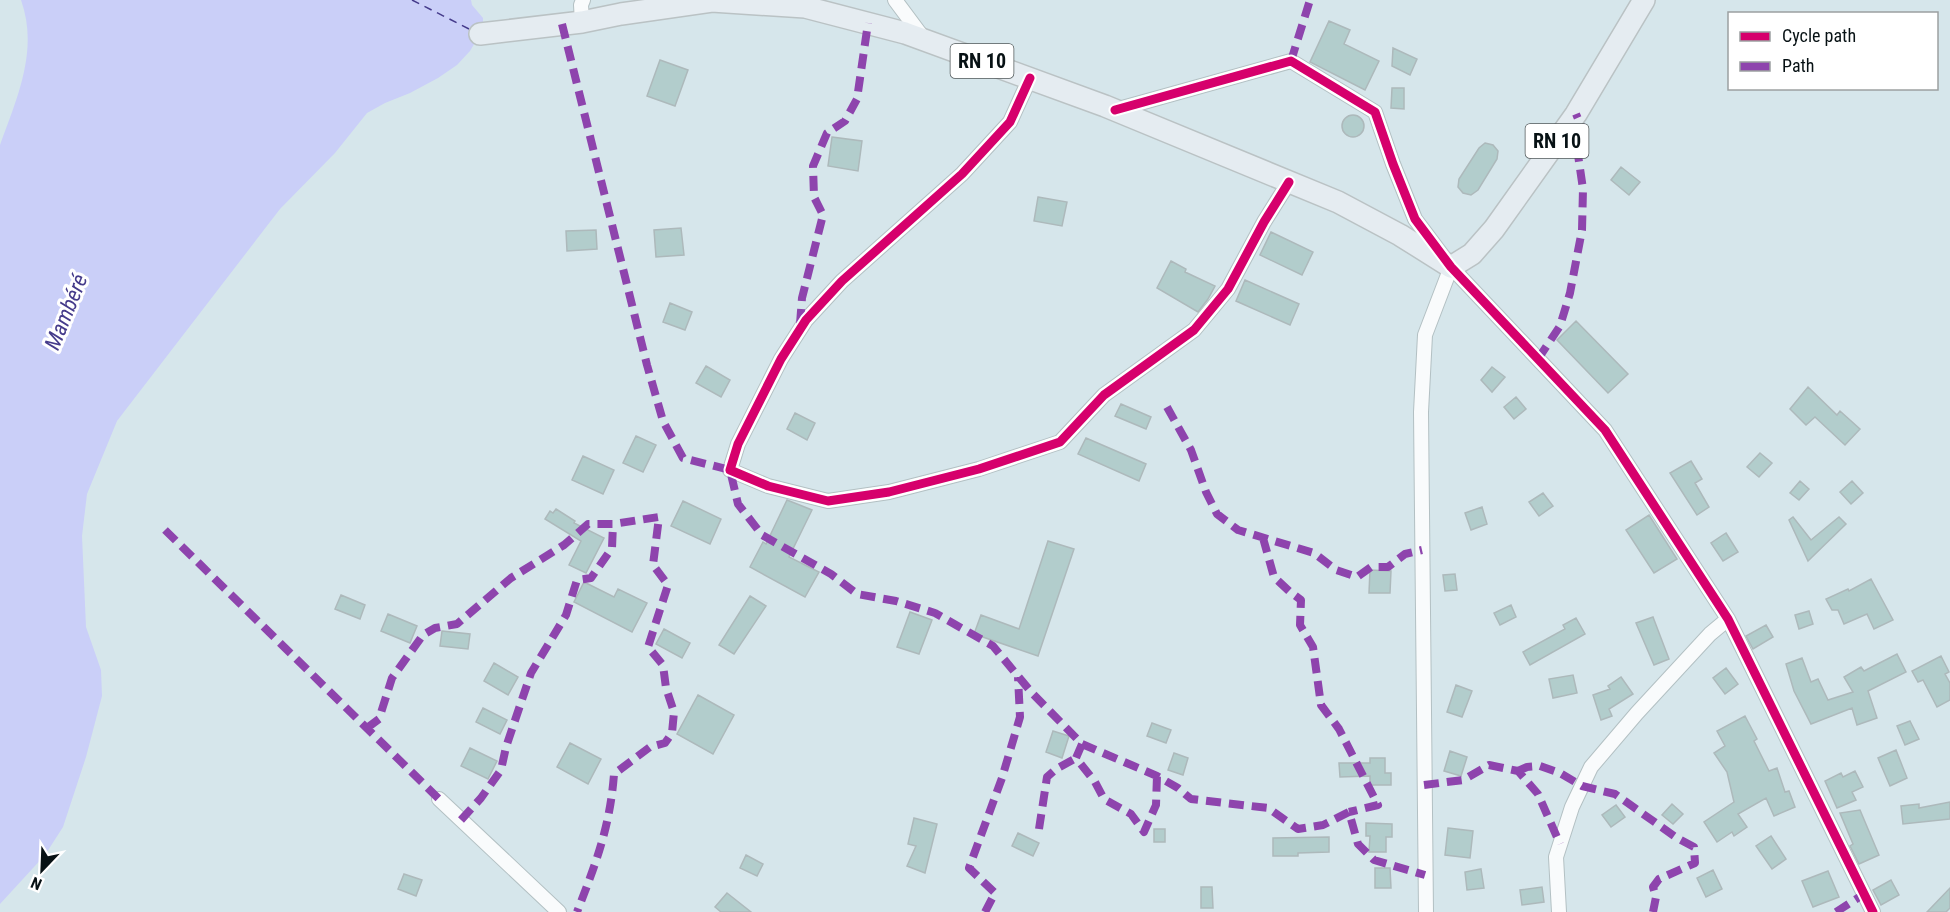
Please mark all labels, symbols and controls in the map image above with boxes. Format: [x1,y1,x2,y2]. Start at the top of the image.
legend [1728,12,1938,90]
text: Cycle path [1782,25,1856,46]
road number: RN 10 [950,44,1014,78]
text: Path [1782,55,1815,76]
road number: RN 10 [1526,124,1588,158]
water label: Mambéré [40,270,93,353]
north arrow [12,840,72,900]
text: N [28,873,45,894]

